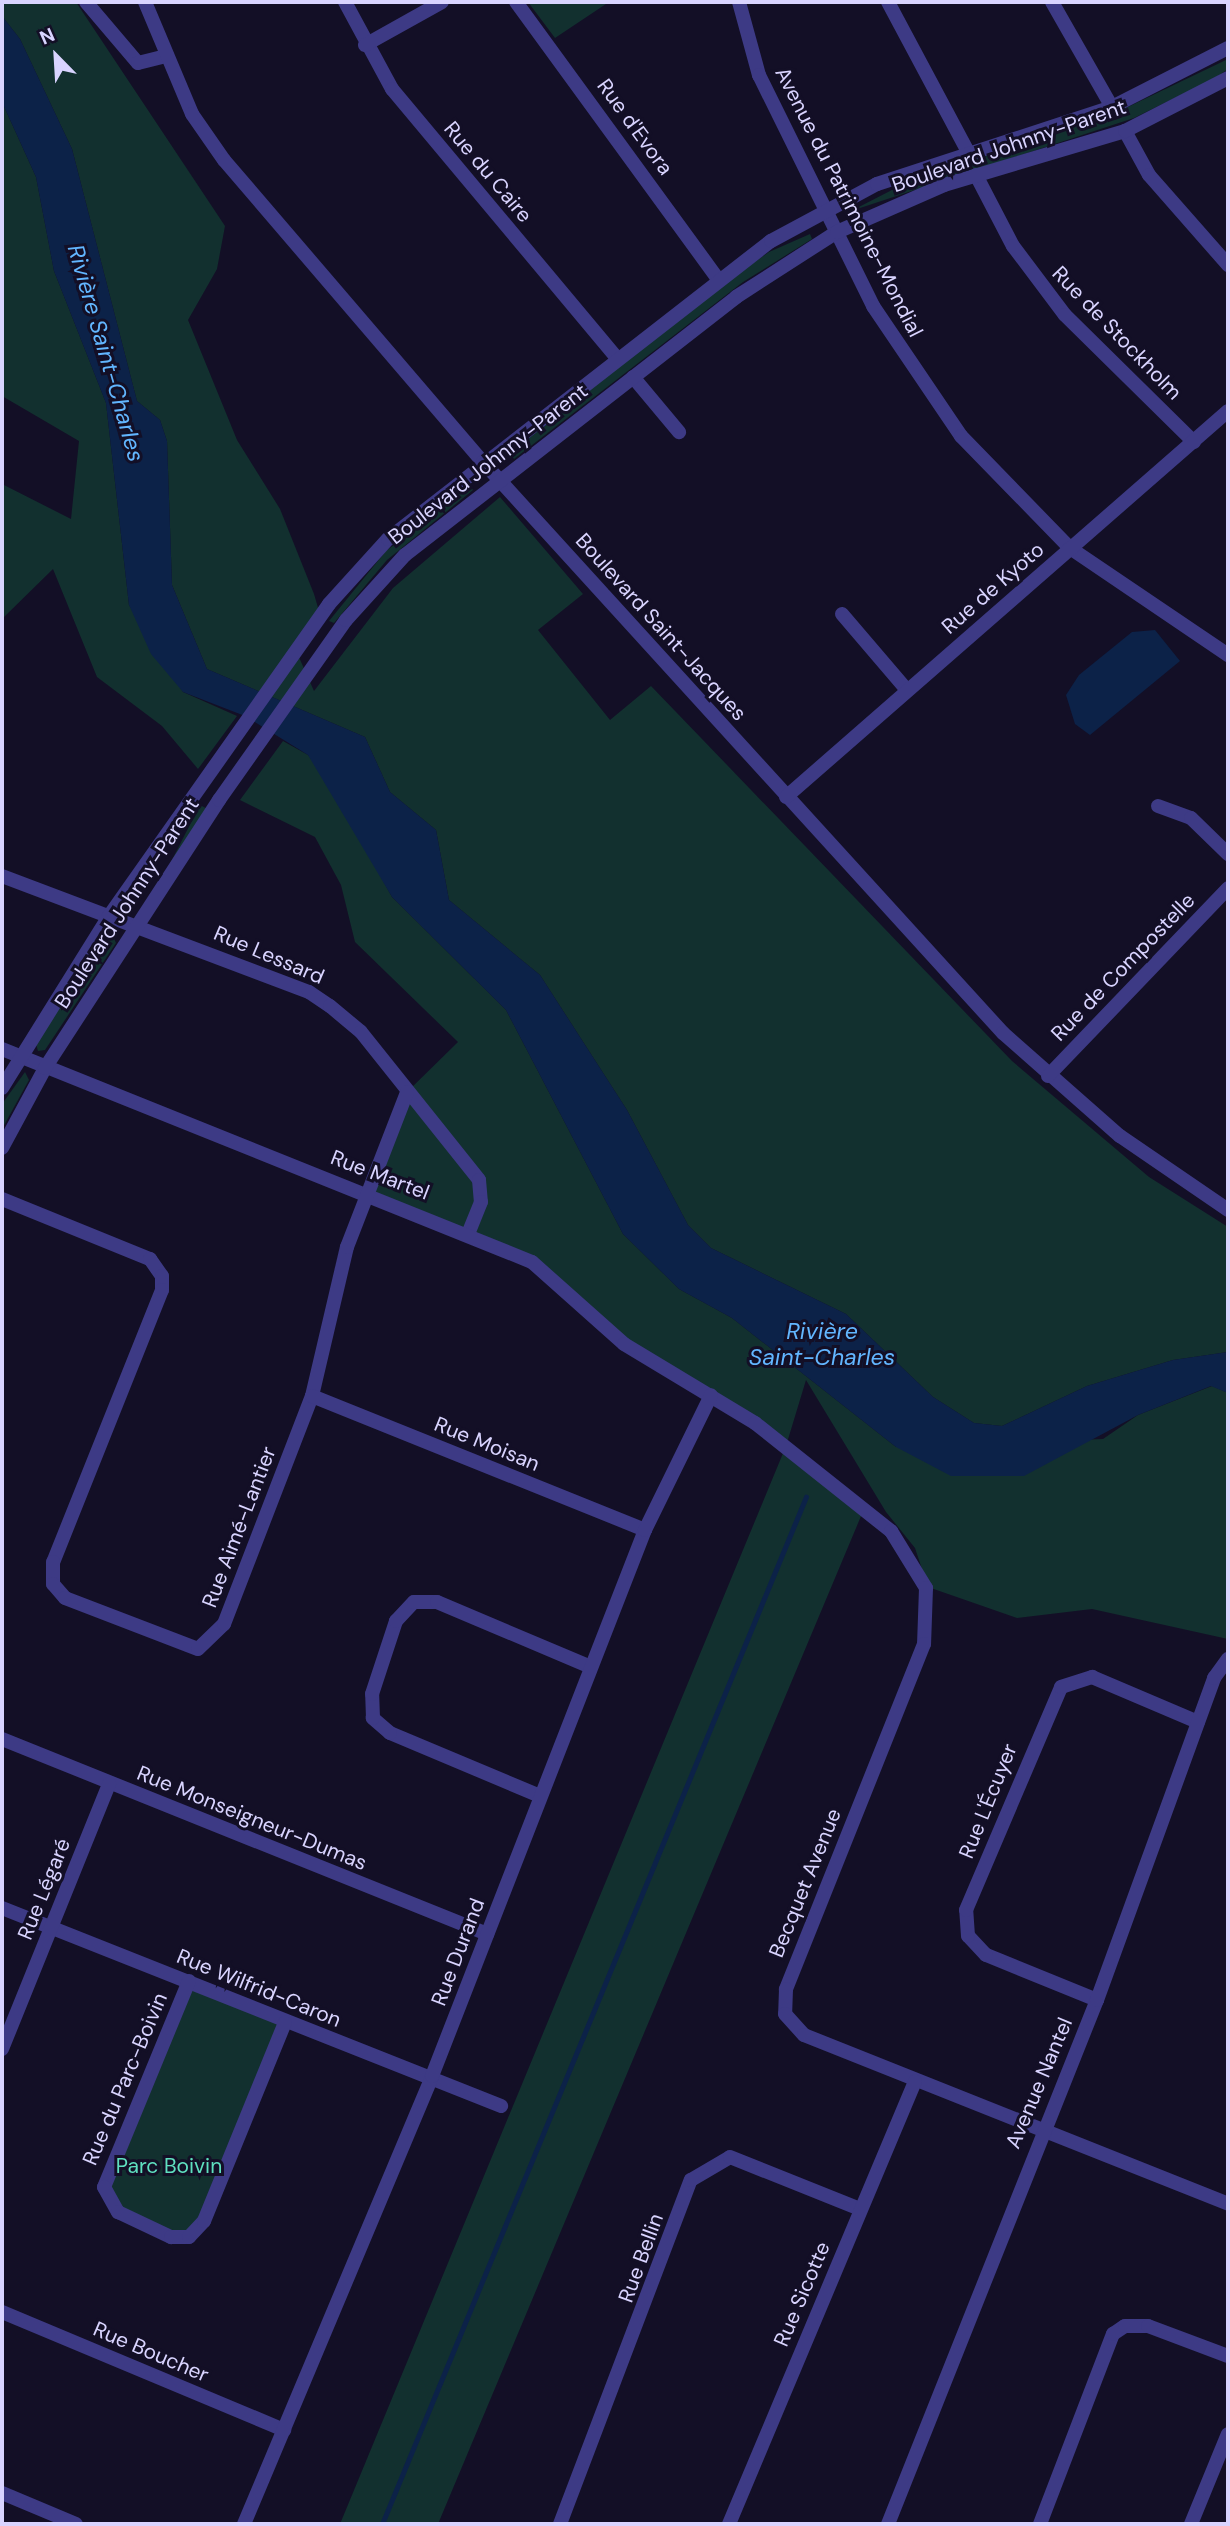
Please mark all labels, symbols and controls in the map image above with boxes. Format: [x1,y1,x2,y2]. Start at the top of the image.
north arrow [21,21,91,91]
text: N [36,22,59,51]
street label: Avenue du Patrimoine-Mondial [770,63,928,341]
street label: Rue d'Evora [592,74,678,180]
street label: Boulevard Johnny-Parent [889,94,1129,198]
street label: Rue du Caire [439,117,537,227]
water label: Rivière Saint-Charles [62,241,150,465]
street label: Rue de Stockholm [1047,261,1187,405]
street label: Boulevard Johnny-Parent [383,378,593,550]
street label: Boulevard Saint-Jacques [570,528,752,726]
street label: Rue de Kyoto [937,537,1049,639]
street label: Boulevard Johnny-Parent [49,793,205,1013]
street label: Rue de Compostelle [1046,888,1200,1046]
street label: Rue Lessard [210,920,328,990]
street label: Rue Martel [327,1145,433,1205]
water label: Rivière Saint-Charles [749,1317,895,1371]
street label: Rue Moisan [431,1411,543,1477]
street label: Rue Aimé-Lantier [197,1443,281,1611]
street label: Rue L'Écuyer [954,1740,1022,1862]
street label: Rue Monseigneur-Dumas [133,1760,371,1876]
street label: Becquet Avenue [764,1805,846,1961]
street label: Rue Légaré [12,1835,76,1943]
street label: Rue Durand [426,1895,490,2009]
street label: Rue Wilfrid-Caron [173,1944,345,2032]
street label: Rue du Parc-Boivin [77,1989,173,2169]
street label: Avenue Nantel [1000,2014,1078,2152]
park label: Parc Boivin [116,2153,222,2179]
street label: Rue Bellin [613,2210,669,2306]
street label: Rue Sicotte [769,2238,835,2350]
street label: Rue Boucher [89,2316,213,2388]

